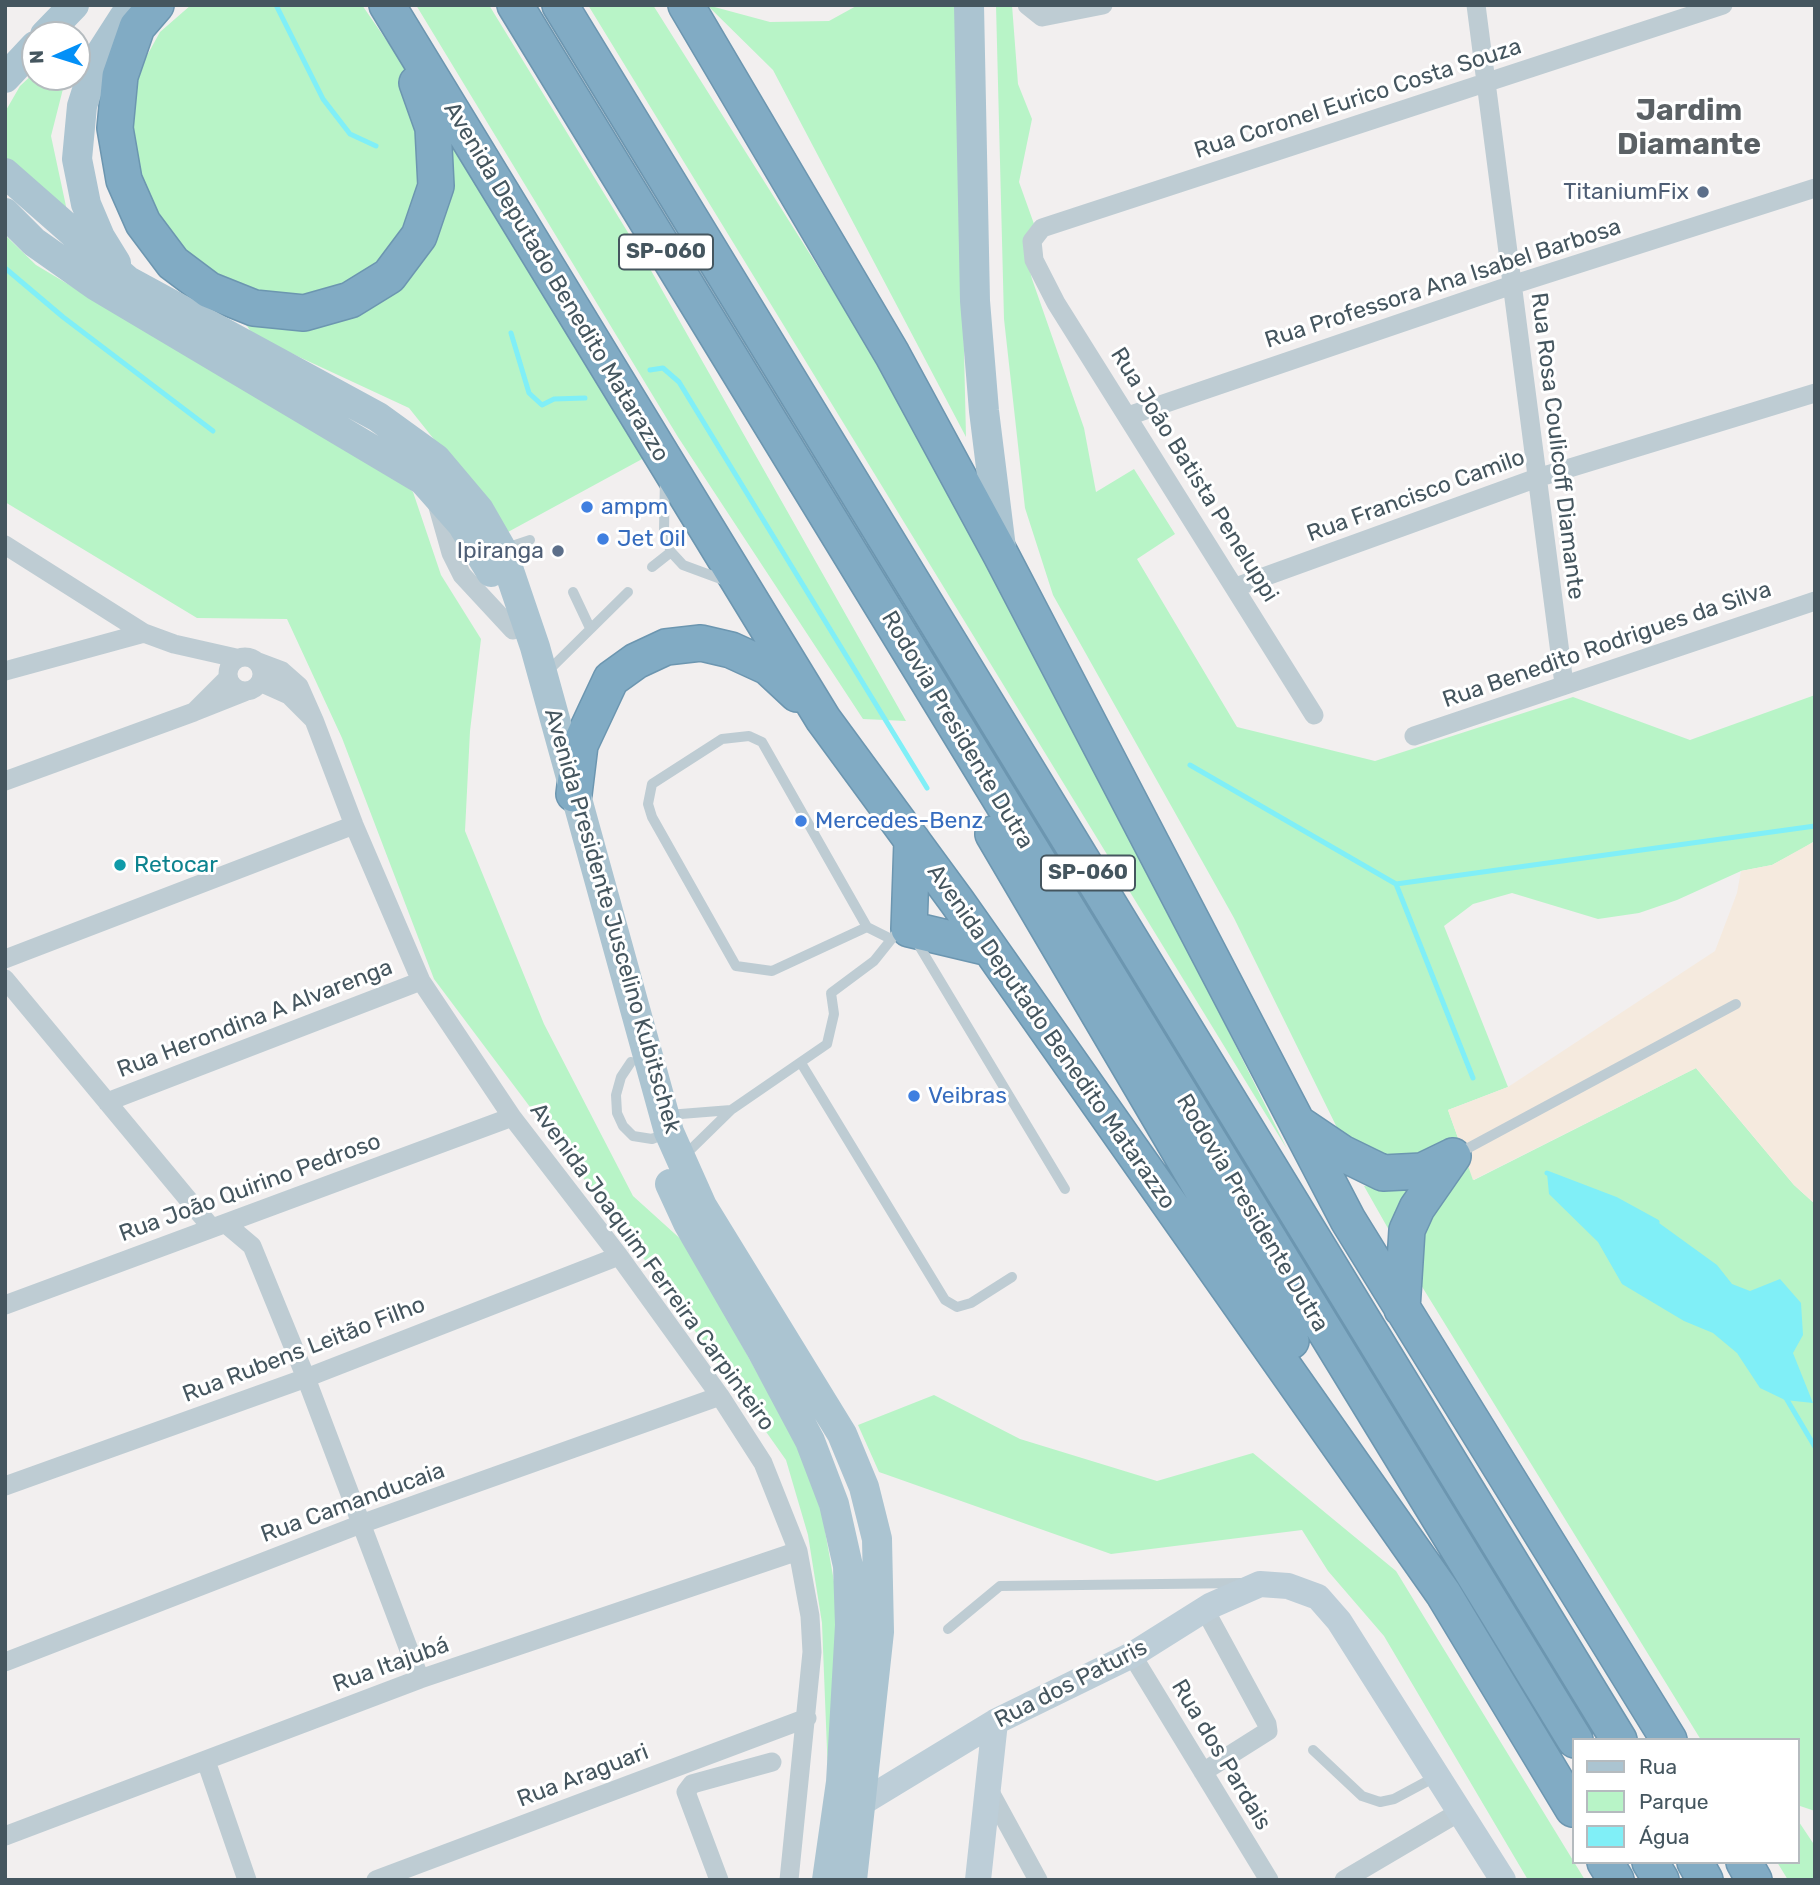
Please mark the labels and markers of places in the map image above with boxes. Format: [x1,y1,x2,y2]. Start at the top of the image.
place label: TitaniumFix [1563,178,1689,206]
marker: TitaniumFix [1695,184,1711,200]
place label: ampm [601,493,668,521]
marker: ampm [579,499,595,515]
place label: Jet Oil [617,525,686,553]
marker: Jet Oil [595,531,611,547]
place label: Ipiranga [457,537,544,565]
marker: Ipiranga [550,543,566,559]
place label: Mercedes-Benz [815,807,983,835]
marker: Mercedes-Benz [793,813,809,829]
place label: Retocar [134,851,218,879]
marker: Retocar [112,857,128,873]
place label: Veibras [928,1082,1007,1110]
marker: Veibras [906,1088,922,1104]

